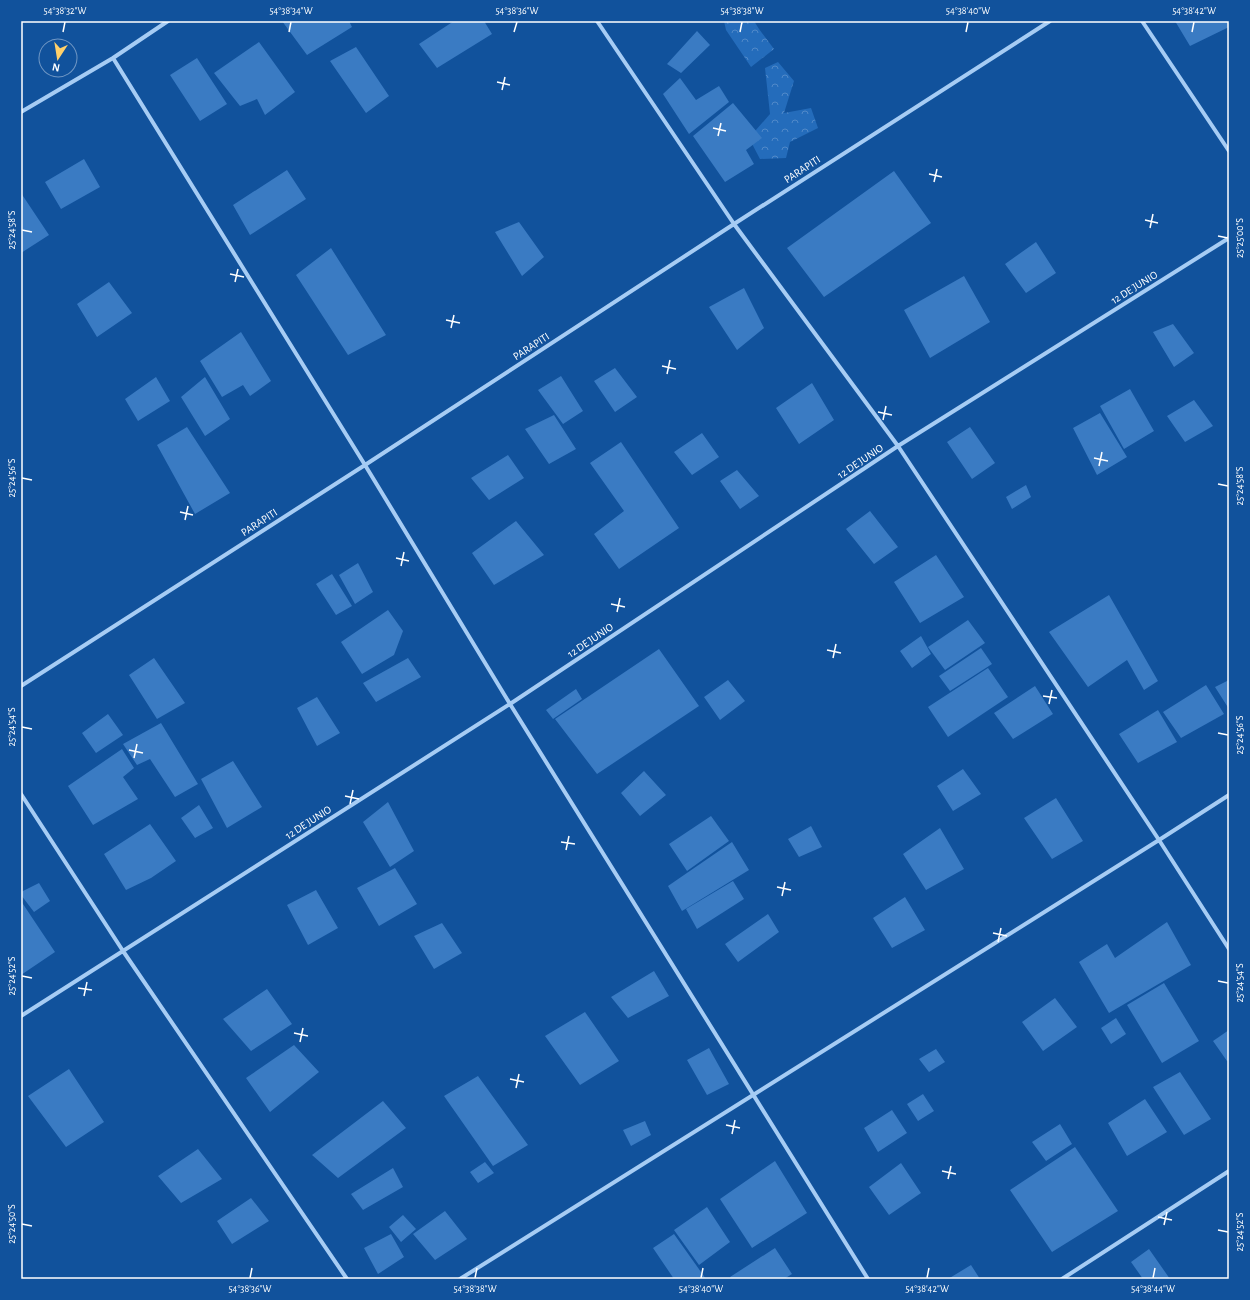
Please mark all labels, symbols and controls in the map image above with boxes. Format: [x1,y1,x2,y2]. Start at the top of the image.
text: 54°38'32"W [44,6,87,16]
text: 54°38'34"W [269,6,313,16]
text: 54°38'36"W [495,6,539,16]
text: 54°38'38"W [720,6,764,16]
text: 54°38'40"W [946,6,990,16]
text: 54°38'42"W [1172,6,1216,16]
north arrow [38,38,78,78]
text: N [51,61,61,73]
street label: PARAPITI [782,154,822,185]
text: 25°24'58"S [7,210,17,250]
text: 25°25'00"S [1235,218,1245,258]
street label: 12 DE JUNIO [1109,269,1159,306]
street label: PARAPITI [511,331,551,362]
street label: 12 DE JUNIO [835,442,885,481]
text: 25°24'56"S [7,458,17,498]
text: 25°24'58"S [1235,466,1245,506]
street label: PARAPITI [239,507,279,538]
street label: 12 DE JUNIO [565,621,615,660]
text: 25°24'54"S [7,707,17,747]
text: 25°24'56"S [1235,715,1245,755]
street label: 12 DE JUNIO [283,804,333,841]
text: 25°24'52"S [7,956,17,995]
text: 25°24'54"S [1235,963,1245,1003]
text: 25°24'50"S [7,1204,17,1244]
text: 25°24'52"S [1235,1212,1245,1251]
text: 54°38'36"W [228,1284,272,1294]
text: 54°38'38"W [453,1284,497,1294]
text: 54°38'40"W [679,1284,723,1294]
text: 54°38'42"W [905,1284,949,1294]
text: 54°38'44"W [1131,1284,1175,1294]

